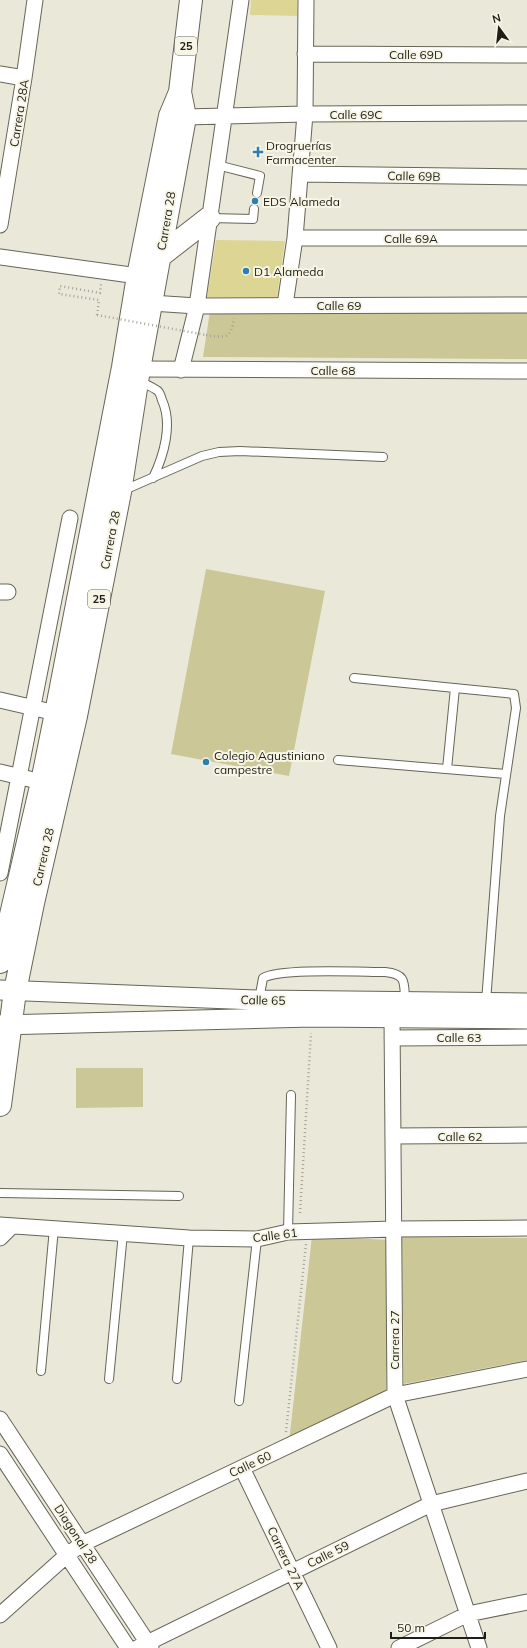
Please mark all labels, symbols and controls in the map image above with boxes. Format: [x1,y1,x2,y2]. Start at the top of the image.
north arrow [479,8,519,48]
text: N [491,11,502,26]
road number: 25 [175,37,197,55]
street label: Calle 69D [389,47,443,62]
street label: Carrera 28A [6,78,32,148]
street label: Calle 69C [329,107,383,122]
place label: Drogruerías Farmacenter [266,138,337,167]
marker: Drogruerías Farmacenter [253,147,263,157]
street label: Calle 69B [387,168,441,184]
street label: Carrera 28 [153,190,179,252]
place label: EDS Alameda [263,194,340,209]
marker: EDS Alameda [250,196,260,206]
street label: Calle 69A [384,231,438,246]
place label: D1 Alameda [254,264,324,279]
marker: D1 Alameda [241,266,251,276]
street label: Calle 69 [317,298,361,313]
street label: Calle 68 [311,363,355,378]
street label: Carrera 28 [97,509,123,571]
road number: 25 [88,590,110,608]
place label: Colegio Agustiniano campestre [214,748,325,777]
marker: Colegio Agustiniano campestre [201,757,211,767]
street label: Carrera 28 [29,826,57,888]
street label: Calle 65 [240,992,286,1008]
street label: Calle 63 [437,1030,481,1045]
street label: Calle 62 [438,1129,482,1144]
street label: Calle 61 [252,1225,298,1245]
street label: Carrera 27 [387,1310,402,1370]
street label: Calle 60 [226,1448,274,1480]
street label: Diagonal 28 [51,1502,101,1566]
street label: Carrera 27A [264,1524,308,1592]
street label: Calle 59 [304,1537,352,1571]
scale bar [391,1614,485,1640]
text: 50 m [397,1620,425,1635]

